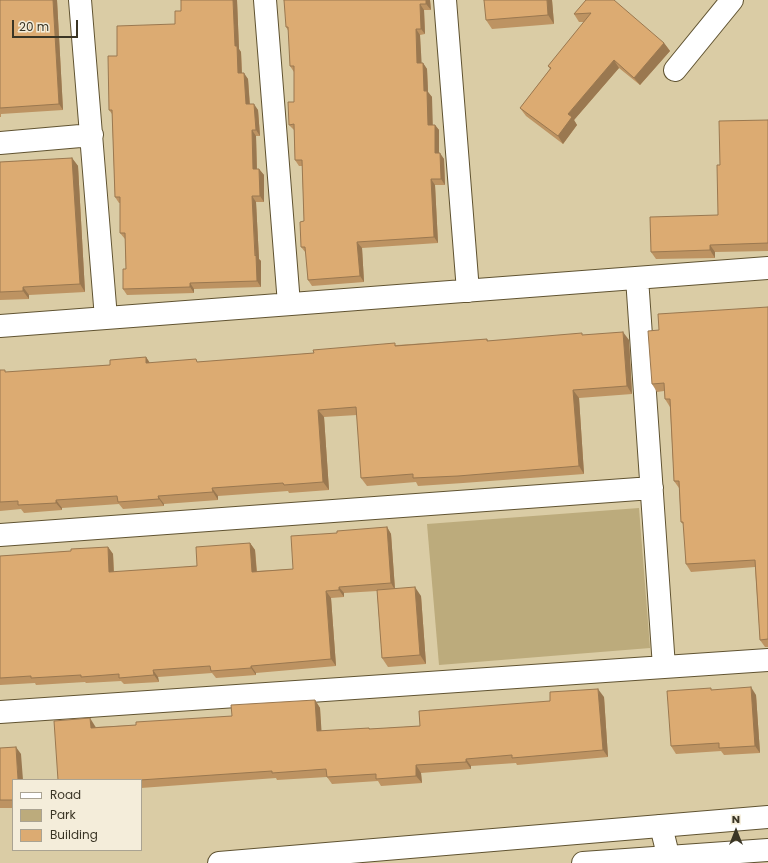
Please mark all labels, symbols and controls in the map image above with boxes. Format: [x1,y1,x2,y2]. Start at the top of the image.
scale bar [14,12,80,38]
text: 20 m [19,18,49,35]
legend [12,779,142,851]
text: Road [50,786,81,803]
text: Park [50,806,76,823]
north arrow [716,811,756,851]
text: N [732,811,740,827]
text: Building [50,826,98,843]

